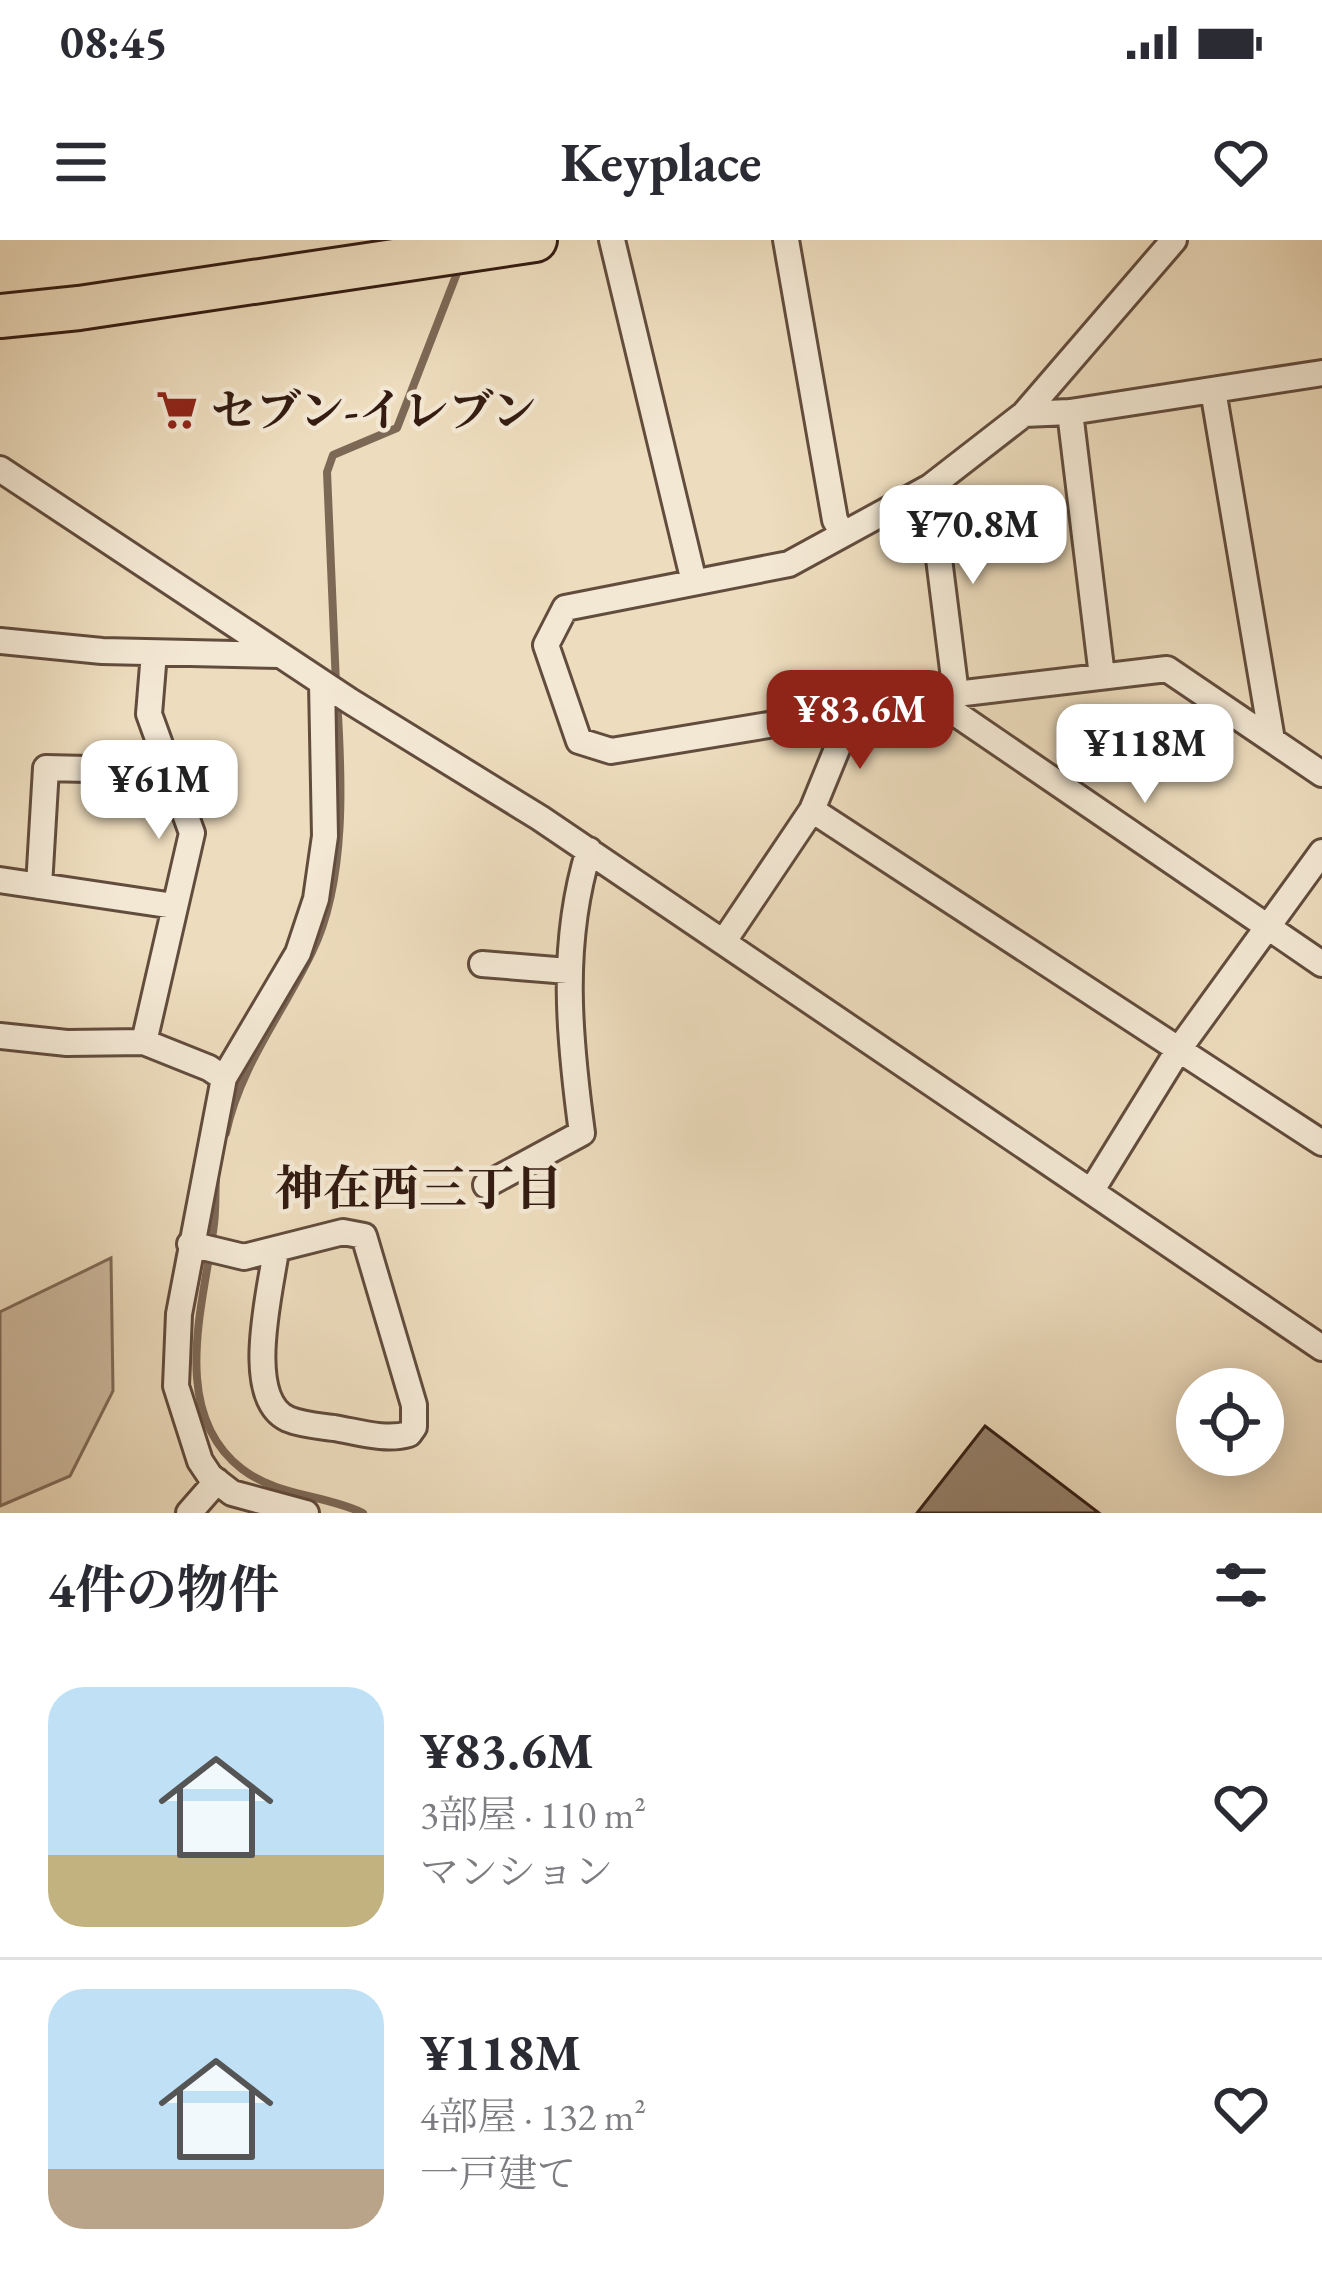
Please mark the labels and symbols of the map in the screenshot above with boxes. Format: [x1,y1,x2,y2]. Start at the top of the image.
place label: セブン-イレブン [211,381,537,439]
supermarket icon: セブン-イレブン [154,387,200,433]
pin: ¥70.8M [875,485,1071,587]
pin: ¥83.6M [762,670,958,772]
pin: ¥118M [1061,704,1229,806]
pin: ¥61M [88,740,230,842]
district label: 神在西三丁目 [275,1157,563,1219]

